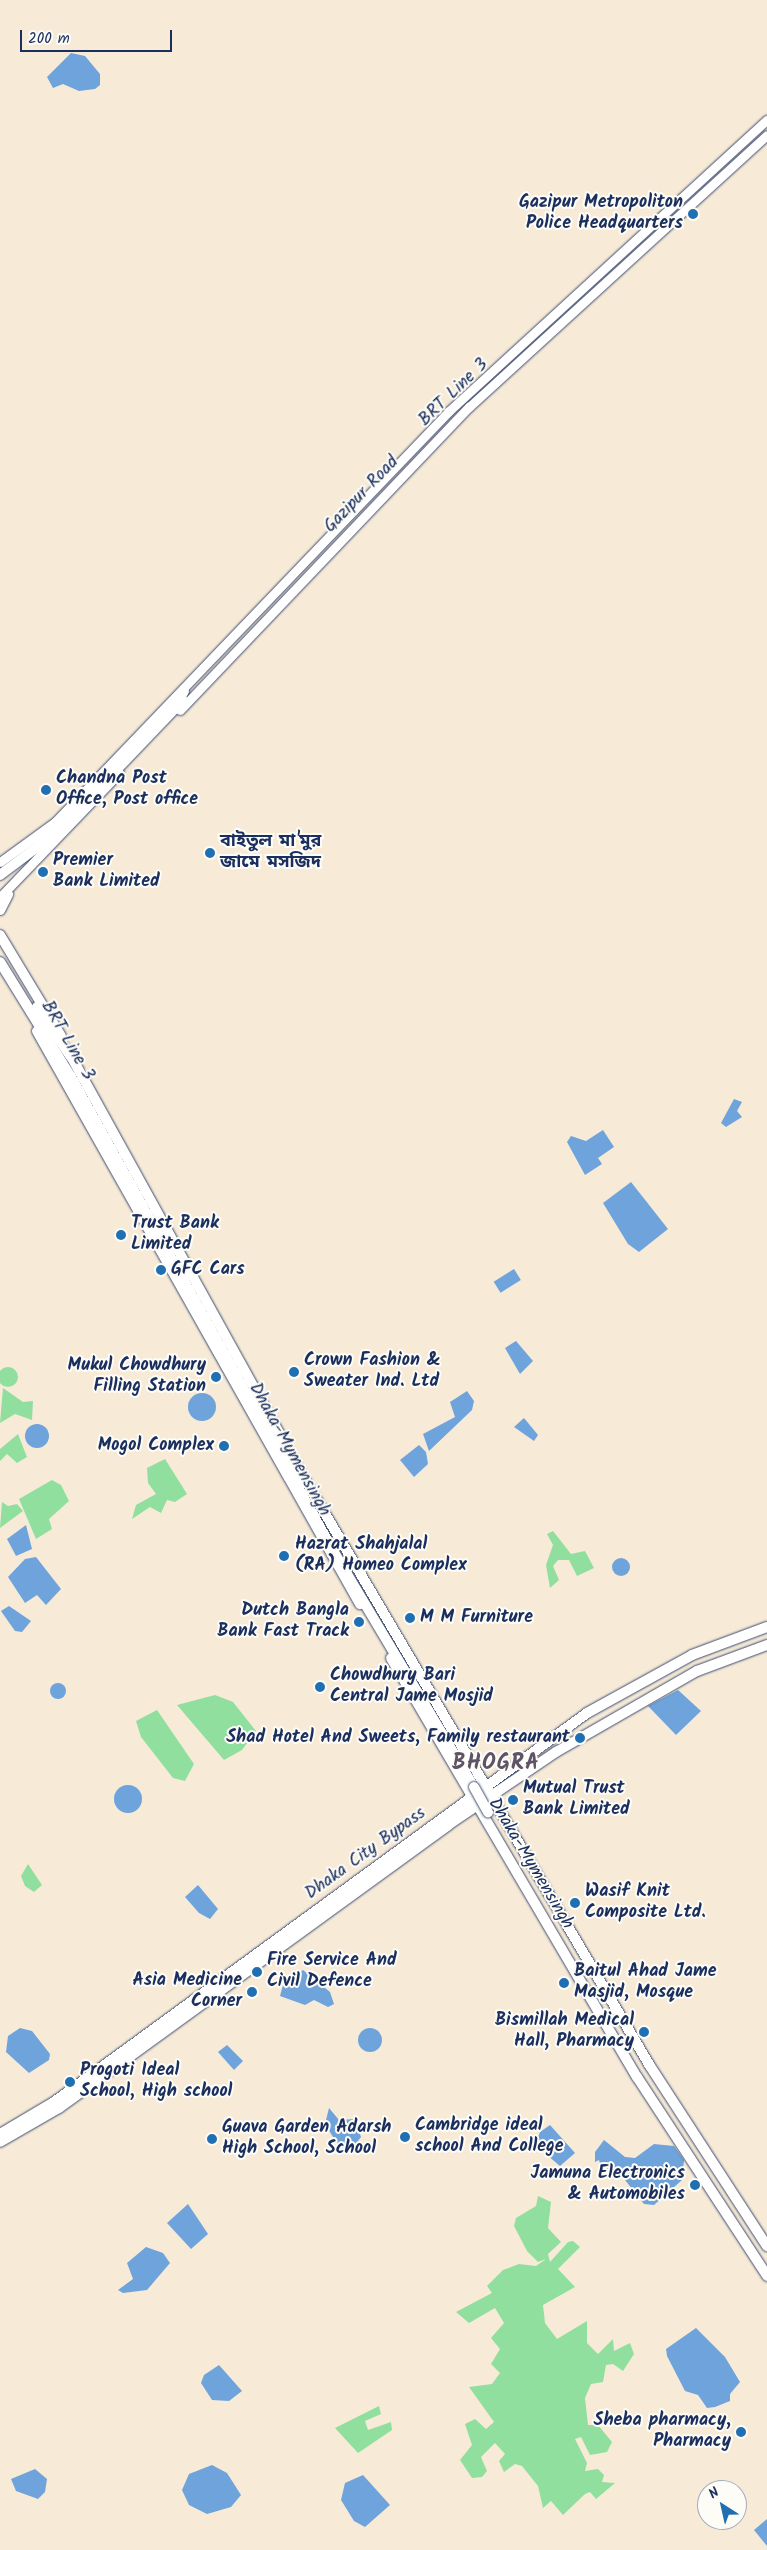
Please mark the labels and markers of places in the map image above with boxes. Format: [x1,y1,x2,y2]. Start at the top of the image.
place label: Gazipur Metropoliton Police Headquarters [519,193,683,235]
marker: Gazipur Metropoliton Police Headquarters [687,208,699,220]
place label: Chandna Post Office, Post office [56,769,198,812]
marker: Chandna Post Office, Post office [40,784,52,796]
place label: বাইতুল মা'মুর জামে মসজিদ [220,832,321,874]
marker: বাইতুল মা'মুর জামে মসজিদ [204,847,216,859]
place label: Premier Bank Limited [53,851,160,894]
marker: Premier Bank Limited [37,866,49,878]
place label: Trust Bank Limited [131,1214,219,1256]
marker: Trust Bank Limited [115,1229,127,1241]
place label: GFC Cars [171,1259,245,1281]
marker: GFC Cars [155,1264,167,1276]
place label: Crown Fashion & Sweater Ind. Ltd [304,1351,441,1394]
place label: Mukul Chowdhury Filling Station [68,1356,206,1398]
marker: Crown Fashion & Sweater Ind. Ltd [288,1366,300,1378]
marker: Mukul Chowdhury Filling Station [210,1371,222,1383]
place label: Mogol Complex [98,1435,214,1457]
marker: Mogol Complex [218,1440,230,1452]
place label: Hazrat Shahjalal (RA) Homeo Complex [295,1535,467,1578]
marker: Hazrat Shahjalal (RA) Homeo Complex [277,1549,291,1563]
place label: Dutch Bangla Bank Fast Track [217,1601,349,1644]
place label: M M Furniture [420,1607,533,1629]
marker: M M Furniture [404,1612,416,1624]
marker: Dutch Bangla Bank Fast Track [353,1616,365,1628]
place label: Chowdhury Bari Central Jame Mosjid [330,1666,493,1708]
marker: Chowdhury Bari Central Jame Mosjid [314,1681,326,1693]
place label: Shad Hotel And Sweets, Family restaurant [226,1727,570,1749]
marker: Shad Hotel And Sweets, Family restaurant [574,1732,586,1744]
place label: Mutual Trust Bank Limited [523,1779,630,1822]
marker: Mutual Trust Bank Limited [507,1794,519,1806]
place label: Wasif Knit Composite Ltd. [585,1882,706,1925]
marker: Wasif Knit Composite Ltd. [569,1897,581,1909]
place label: Fire Service And Civil Defence [267,1951,397,1994]
place label: Baitul Ahad Jame Masjid, Mosque [574,1962,716,2005]
marker: Fire Service And Civil Defence [251,1966,263,1978]
place label: Asia Medicine Corner [132,1971,242,2014]
marker: Baitul Ahad Jame Masjid, Mosque [558,1977,570,1989]
marker: Asia Medicine Corner [246,1986,258,1998]
place label: Bismillah Medical Hall, Pharmacy [495,2011,634,2054]
marker: Bismillah Medical Hall, Pharmacy [638,2026,650,2038]
place label: Progoti Ideal School, High school [80,2061,232,2104]
marker: Progoti Ideal School, High school [64,2076,76,2088]
place label: Cambridge ideal school And College [415,2116,564,2158]
place label: Guava Garden Adarsh High School, School [222,2118,391,2160]
marker: Cambridge ideal school And College [399,2131,411,2143]
marker: Guava Garden Adarsh High School, School [206,2133,218,2145]
place label: Jamuna Electronics & Automobiles [531,2164,685,2206]
marker: Jamuna Electronics & Automobiles [689,2179,701,2191]
place label: Sheba pharmacy, Pharmacy [594,2411,731,2454]
marker: Sheba pharmacy, Pharmacy [735,2426,747,2438]

